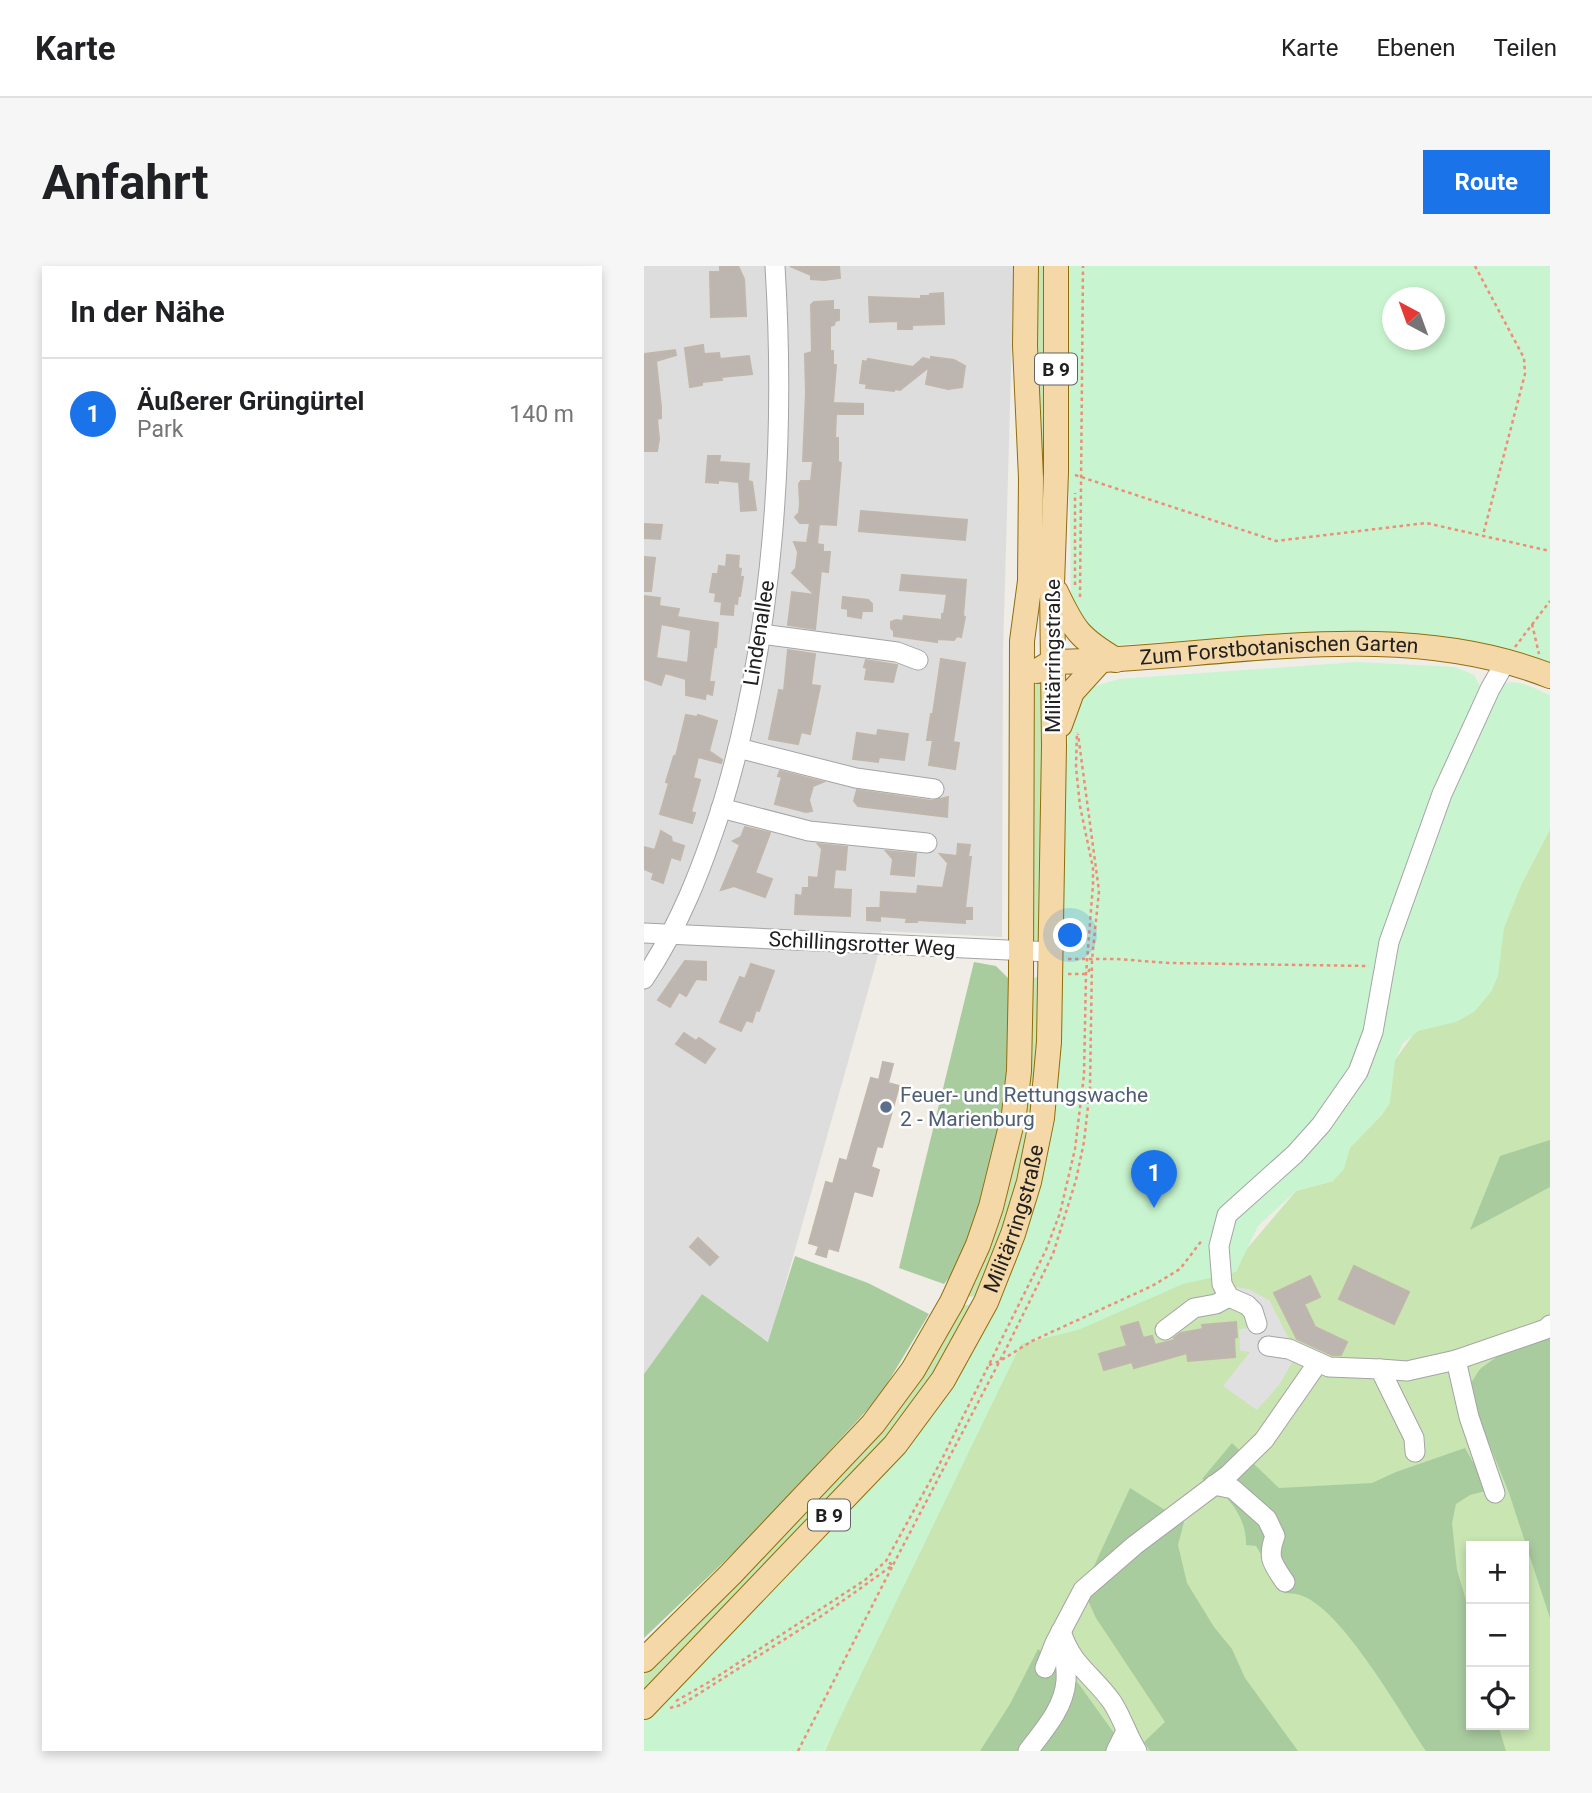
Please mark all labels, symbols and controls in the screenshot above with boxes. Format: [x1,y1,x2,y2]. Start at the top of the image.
text: Karte [35,29,116,68]
text: Karte [1281,34,1338,62]
text: Ebenen [1376,34,1455,62]
text: Teilen [1493,34,1557,62]
button: Route [1423,150,1550,214]
text: Anfahrt [42,154,209,211]
north arrow [1382,287,1445,350]
text: In der Nähe [70,294,225,329]
road number: B 9 [1035,354,1077,384]
text: Äußerer Grüngürtel [137,386,364,416]
text: 1 [86,401,100,428]
text: 140 m [509,401,574,428]
text: Park [137,416,183,443]
street label: Lindenallee [739,579,779,687]
street label: Militärringstraße [1041,579,1065,733]
street label: Zum Forstbotanischen Garten [1139,632,1419,670]
your location [1053,918,1087,952]
street label: Schillingsrotter Weg [768,927,956,961]
place label: Feuer- und Rettungswache 2 - Marienburg [900,1083,1148,1131]
marker: Feuer- und Rettungswache 2 - Marienburg [878,1099,894,1115]
street label: Militärringstraße [979,1143,1048,1296]
pin: 1 [1131,1150,1177,1208]
road number: B 9 [808,1499,850,1530]
map controls [1466,1541,1529,1730]
button: + [1466,1541,1529,1604]
button: − [1466,1604,1529,1667]
button: locate [1466,1667,1529,1730]

